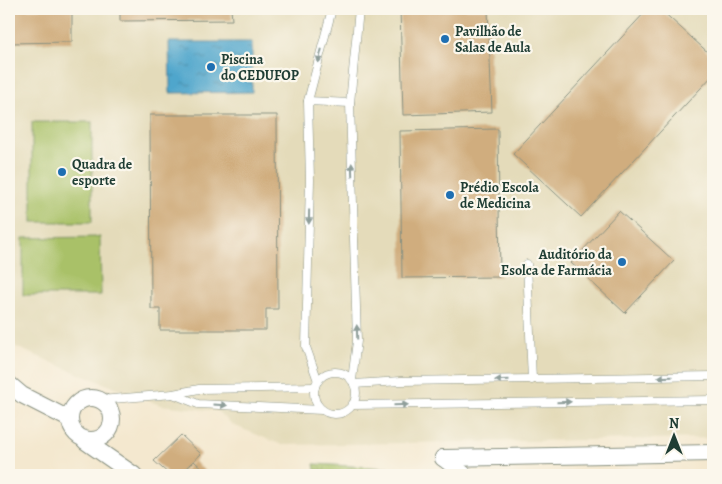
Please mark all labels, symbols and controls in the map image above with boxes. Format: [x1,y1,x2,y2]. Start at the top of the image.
place label: Pavilhão de Salas de Aula [455,22,531,57]
marker: Pavilhão de Salas de Aula [439,33,451,45]
one-way arrow [315,49,323,64]
place label: Piscina do CEDUFOP [221,50,299,85]
marker: Piscina do CEDUFOP [205,61,217,73]
place label: Quadra de esporte [72,155,133,190]
one-way arrow [348,161,356,177]
marker: Quadra de esporte [56,166,68,178]
place label: Prédio Escola de Medicina [460,178,539,213]
marker: Prédio Escola de Medicina [444,189,456,201]
one-way arrow [305,209,313,225]
place label: Auditório da Esolca de Farmácia [501,245,612,280]
marker: Auditório da Esolca de Farmácia [616,256,628,268]
one-way arrow [352,324,360,340]
one-way arrow [656,373,672,381]
one-way arrow [494,376,510,384]
one-way arrow [556,398,572,406]
one-way arrow [393,400,409,408]
one-way arrow [212,401,228,409]
north arrow [650,412,700,462]
text: N [669,414,679,433]

